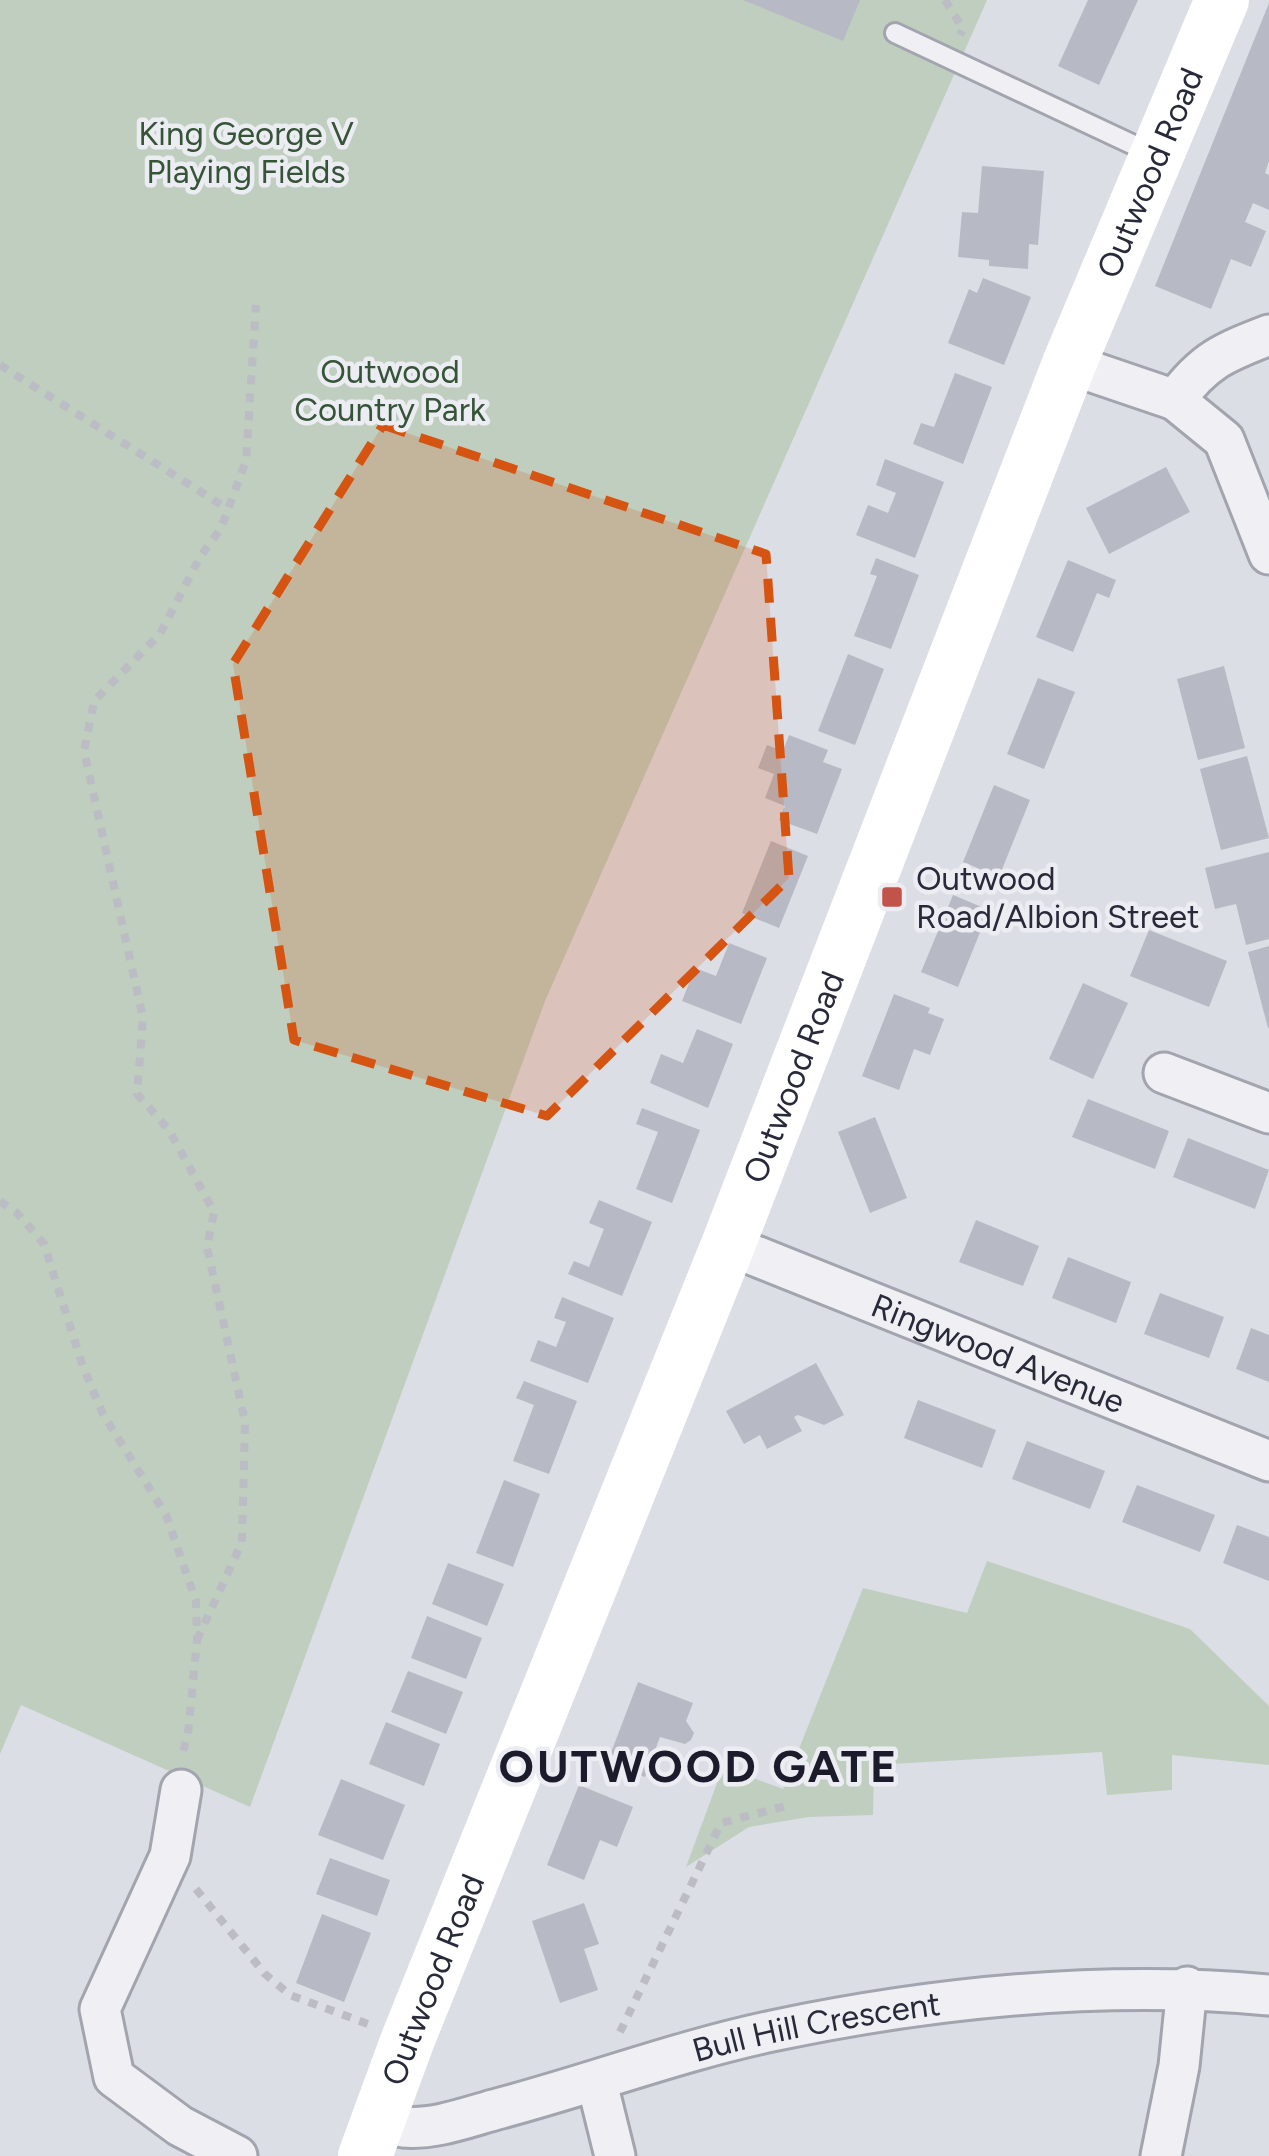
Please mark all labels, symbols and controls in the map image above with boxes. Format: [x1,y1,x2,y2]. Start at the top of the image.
street label: Outwood Road [1089,62,1211,284]
park label: King George V Playing Fields [138,114,354,191]
park label: Outwood Country Park [294,352,486,429]
place label: Outwood Road/Albion Street [916,859,1200,936]
marker: Outwood Road/Albion Street [879,884,905,910]
street label: Outwood Road [735,966,852,1188]
street label: Ringwood Avenue [866,1285,1130,1421]
district label: OUTWOOD GATE [499,1739,899,1793]
street label: Outwood Road [374,1868,492,2091]
street label: Bull Hill Crescent [688,1984,942,2070]

